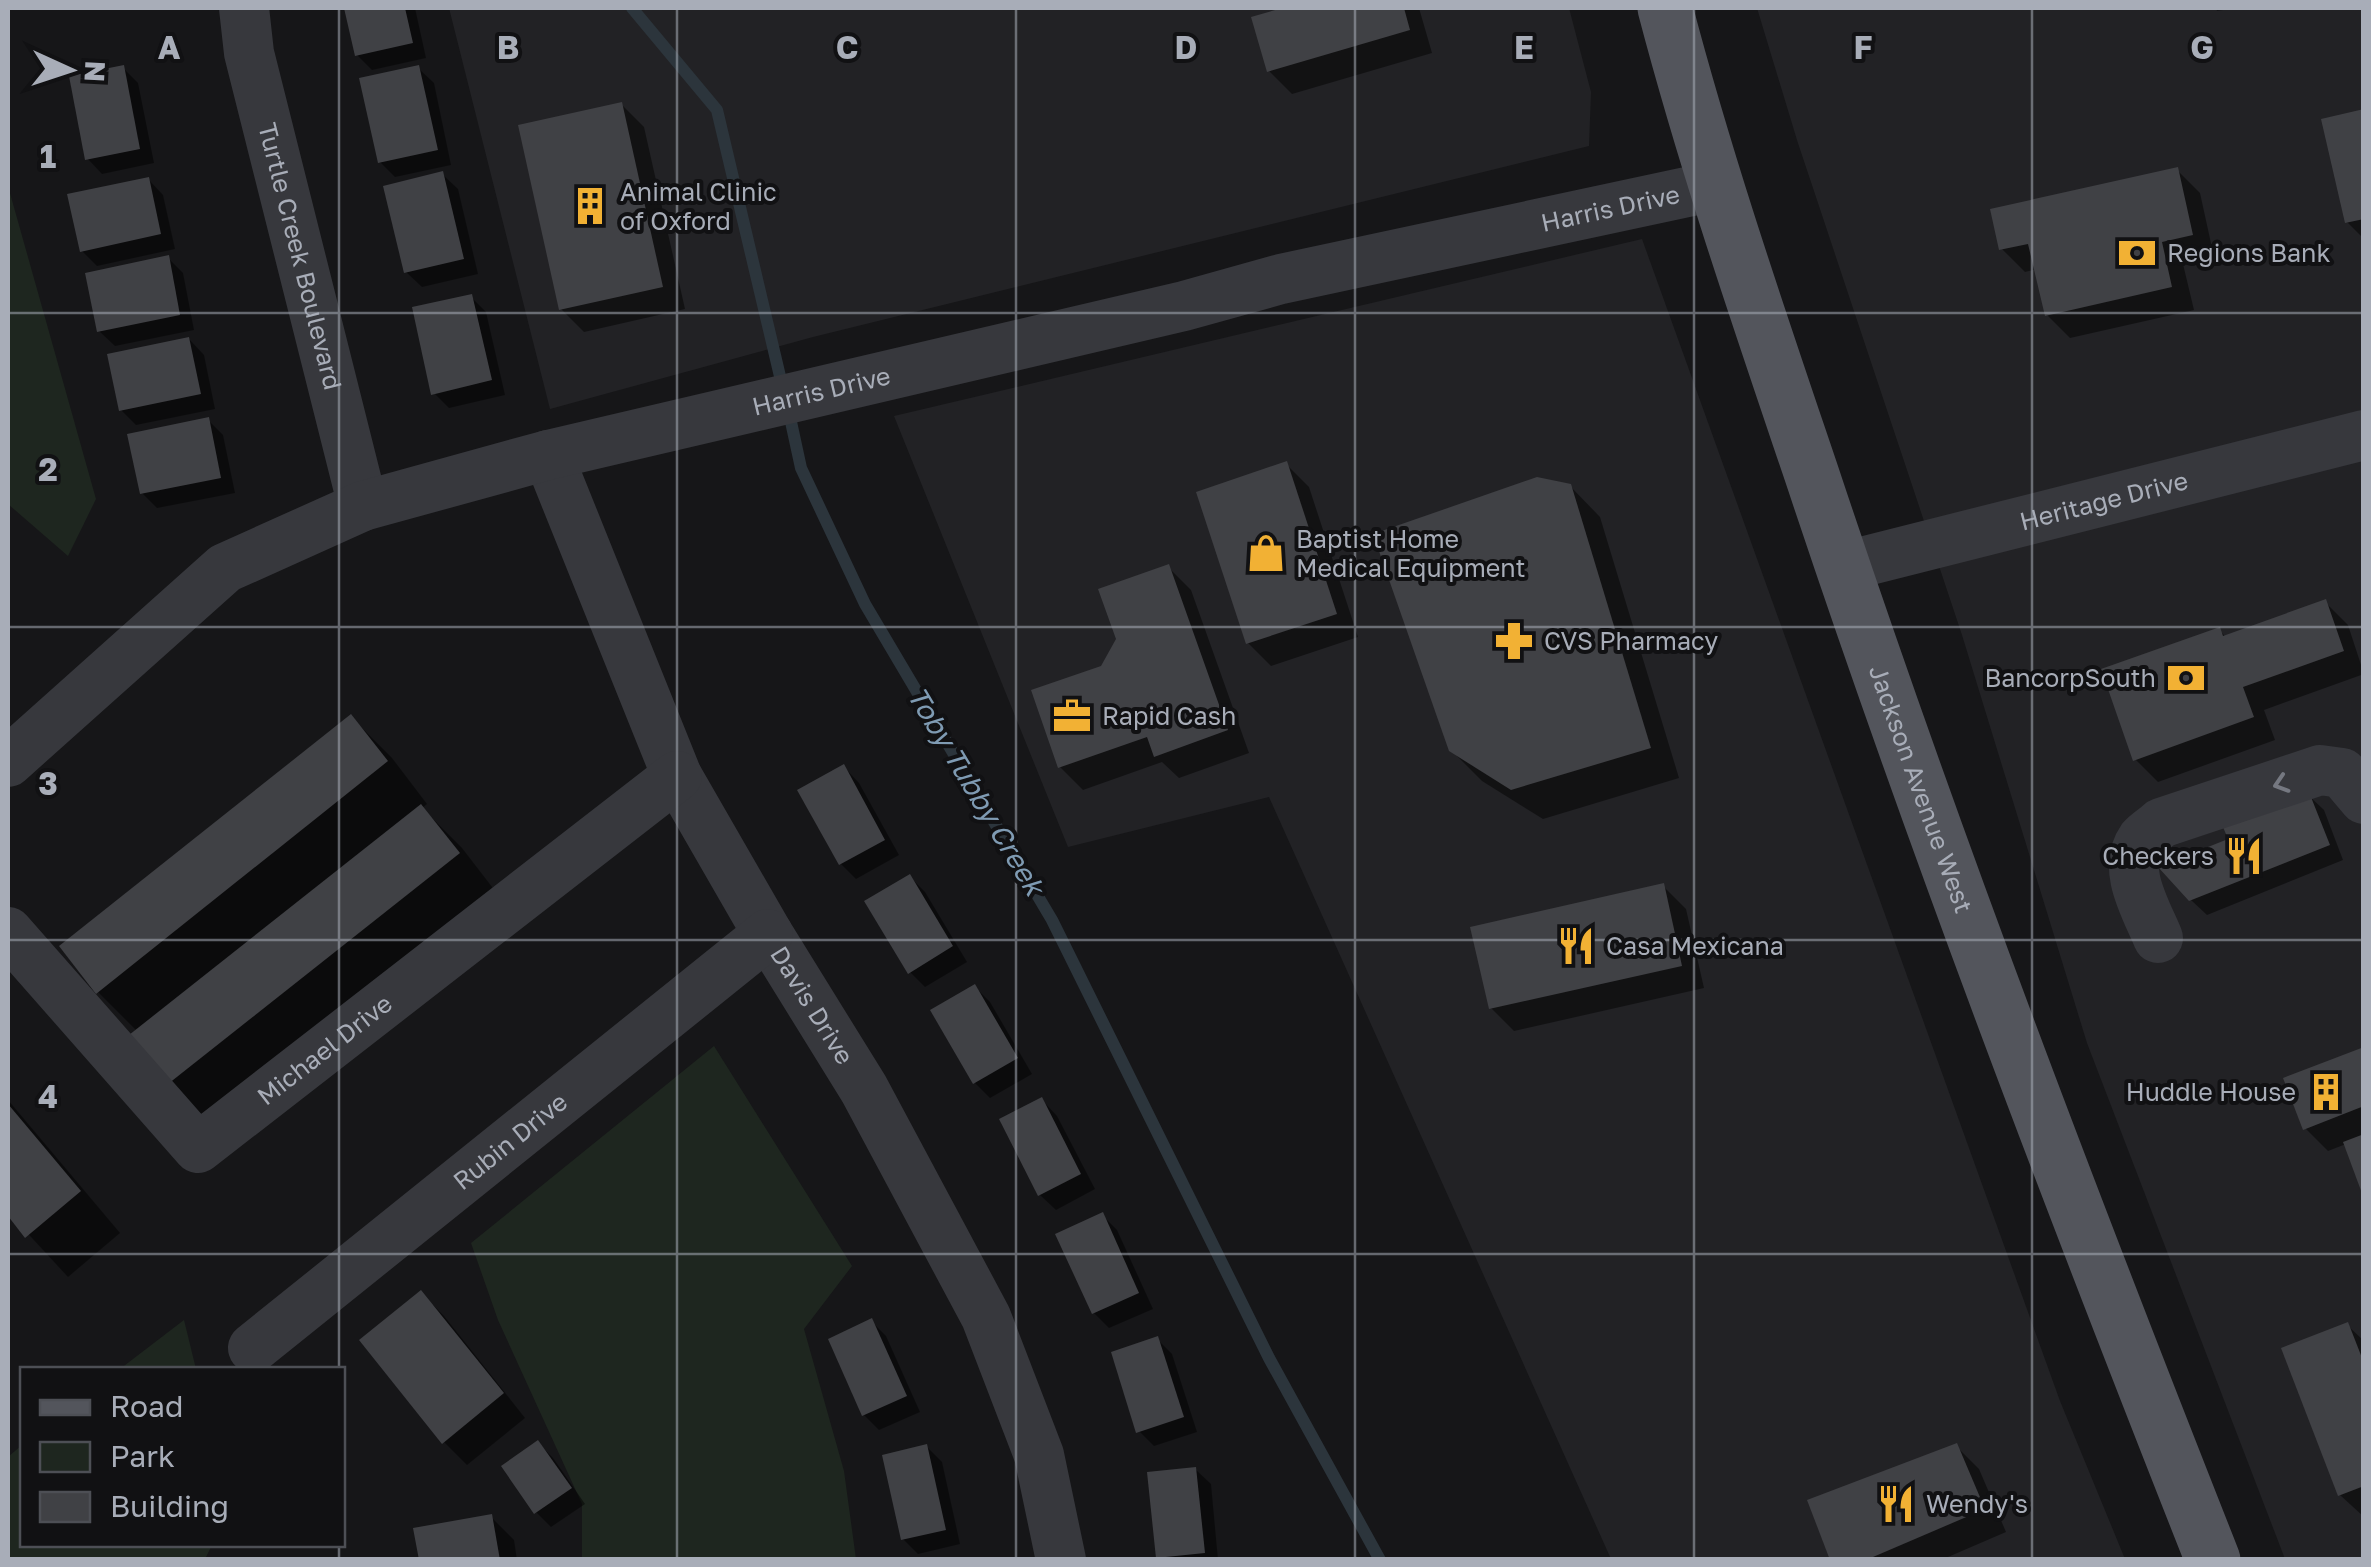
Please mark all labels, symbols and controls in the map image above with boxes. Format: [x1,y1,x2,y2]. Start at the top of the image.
north arrow [20,20,120,120]
text: A [158,28,181,66]
text: B [497,28,519,66]
text: C [836,28,858,66]
text: D [1175,28,1197,66]
text: E [1514,28,1534,66]
text: F [1853,28,1873,66]
text: G [2190,28,2214,66]
text: N [78,60,112,83]
street label: Turtle Creek Boulevard [252,120,349,393]
text: 1 [40,137,56,175]
place label: Animal Clinic of Oxford [620,176,777,236]
street label: Harris Drive [1538,178,1682,238]
building icon: Animal Clinic of Oxford [569,185,611,227]
bank icon: Regions Bank [2116,232,2158,274]
place label: Regions Bank [2167,237,2331,268]
street label: Harris Drive [749,359,893,422]
text: 2 [38,450,58,488]
street label: Heritage Drive [2016,464,2191,536]
place label: Baptist Home Medical Equipment [1296,523,1525,583]
shop icon: Baptist Home Medical Equipment [1245,532,1287,574]
pharmacy icon: CVS Pharmacy [1493,620,1535,662]
place label: CVS Pharmacy [1544,625,1718,656]
bank icon: BancorpSouth [2165,657,2207,699]
street label: Jackson Avenue West [1863,661,1980,917]
place label: BancorpSouth [1984,662,2156,693]
water label: Toby Tubby Creek [901,681,1053,904]
office icon: Rapid Cash [1051,695,1093,737]
place label: Rapid Cash [1102,700,1236,731]
text: 3 [38,764,58,802]
one-way arrow [2273,772,2290,792]
restaurant icon: Checkers [2223,835,2265,877]
place label: Checkers [2102,840,2214,871]
restaurant icon: Casa Mexicana [1555,925,1597,967]
place label: Casa Mexicana [1606,930,1784,961]
street label: Davis Drive [764,940,861,1070]
street label: Michael Drive [251,987,398,1111]
building icon: Huddle House [2305,1071,2347,1113]
place label: Huddle House [2126,1076,2296,1107]
text: 4 [38,1077,58,1115]
street label: Rubin Drive [447,1086,573,1196]
legend [20,1367,345,1547]
text: Road [110,1388,184,1424]
text: Park [110,1438,175,1474]
restaurant icon: Wendy's [1875,1483,1917,1525]
text: Building [110,1488,229,1524]
place label: Wendy's [1926,1488,2028,1519]

